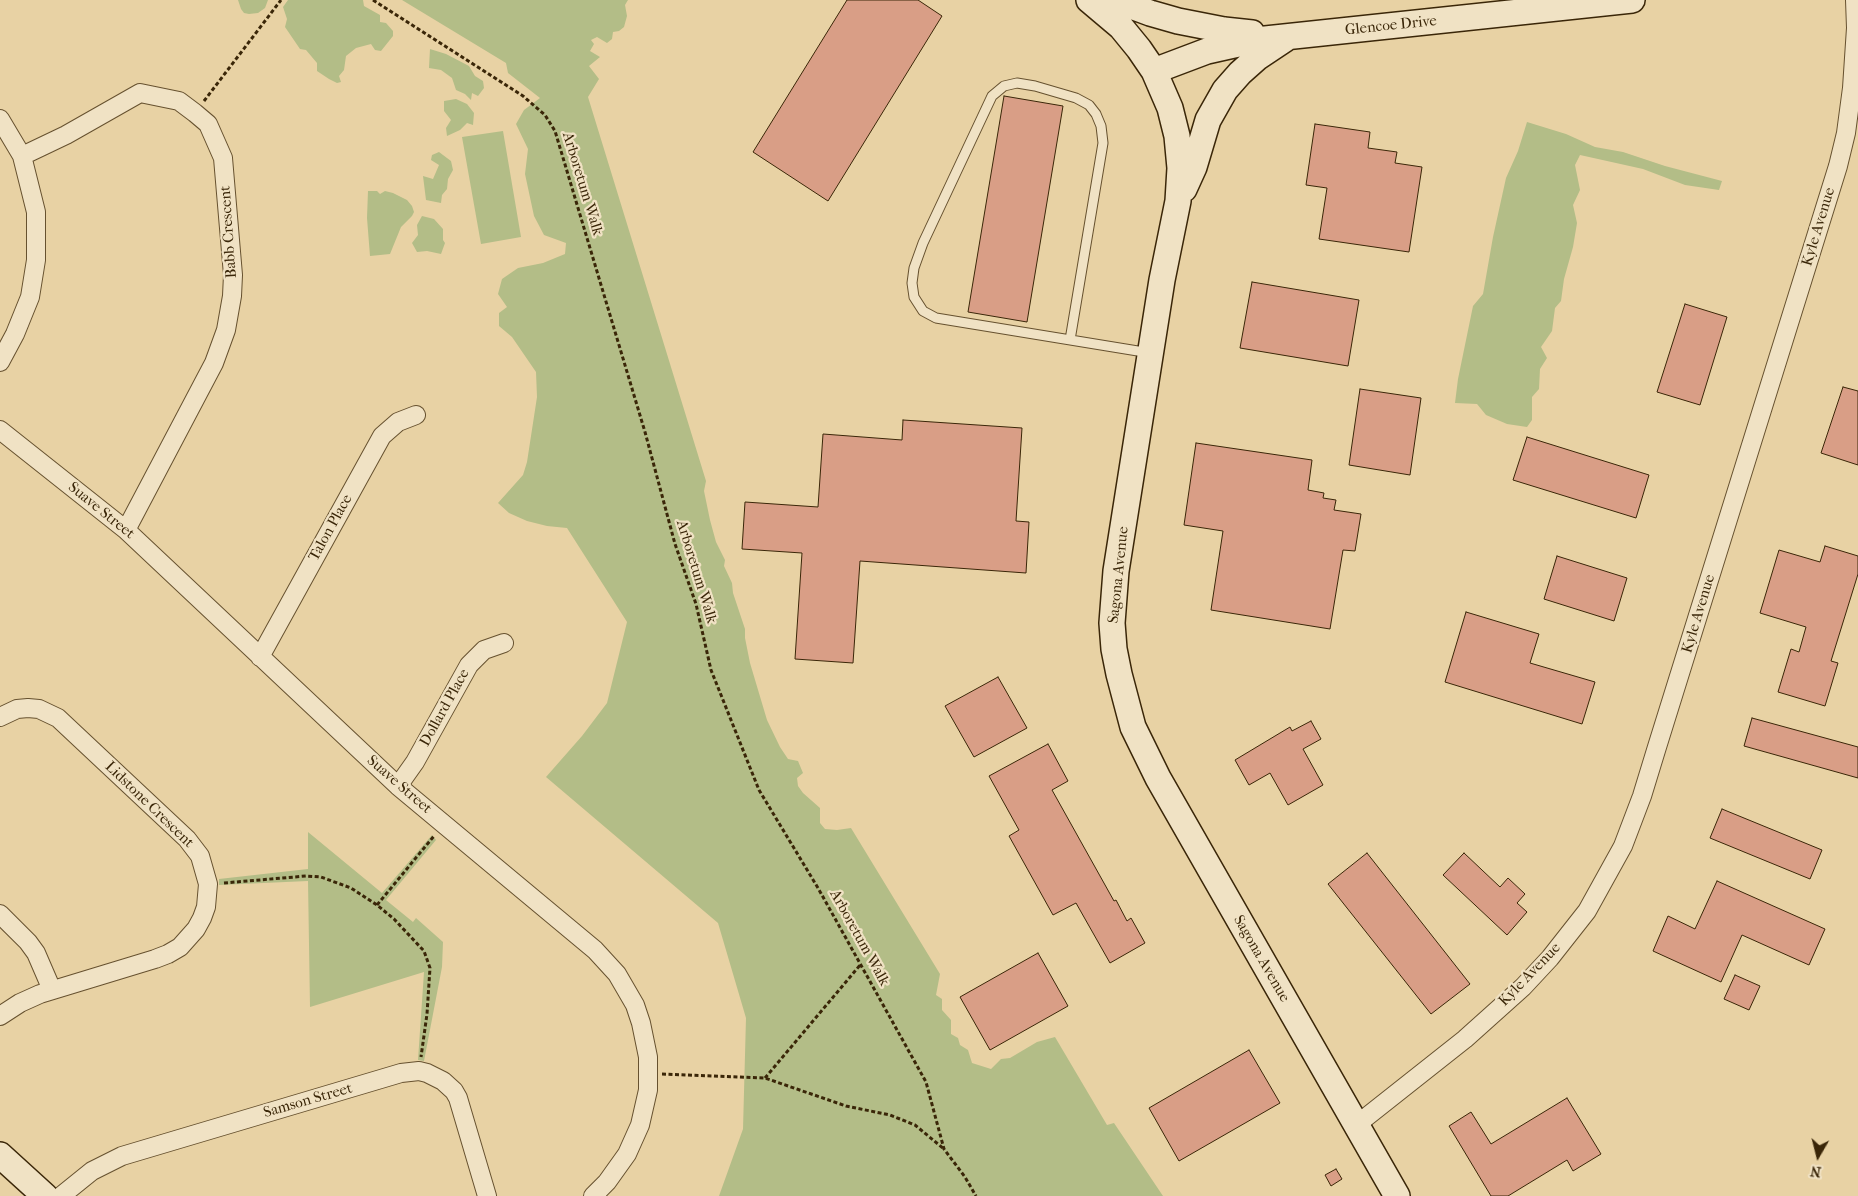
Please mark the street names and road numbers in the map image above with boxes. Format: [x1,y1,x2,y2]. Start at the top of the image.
street label: Glencoe Drive [1344,12,1438,40]
street label: Arboretum Walk [558,130,606,238]
street label: Babb Crescent [217,185,241,279]
street label: Kyle Avenue [1798,185,1840,269]
street label: Suave Street [64,479,138,543]
street label: Talon Place [305,492,357,564]
street label: Arboretum Walk [672,518,720,626]
street label: Sagona Avenue [1105,526,1133,624]
street label: Kyle Avenue [1678,572,1720,656]
street label: Dollard Place [416,666,474,750]
street label: Suave Street [363,752,435,818]
street label: Lidstone Crescent [101,758,197,852]
street label: Arboretum Walk [825,887,893,989]
street label: Sagona Avenue [1229,912,1293,1006]
street label: Kyle Avenue [1495,939,1565,1011]
street label: Samson Street [261,1080,355,1122]

